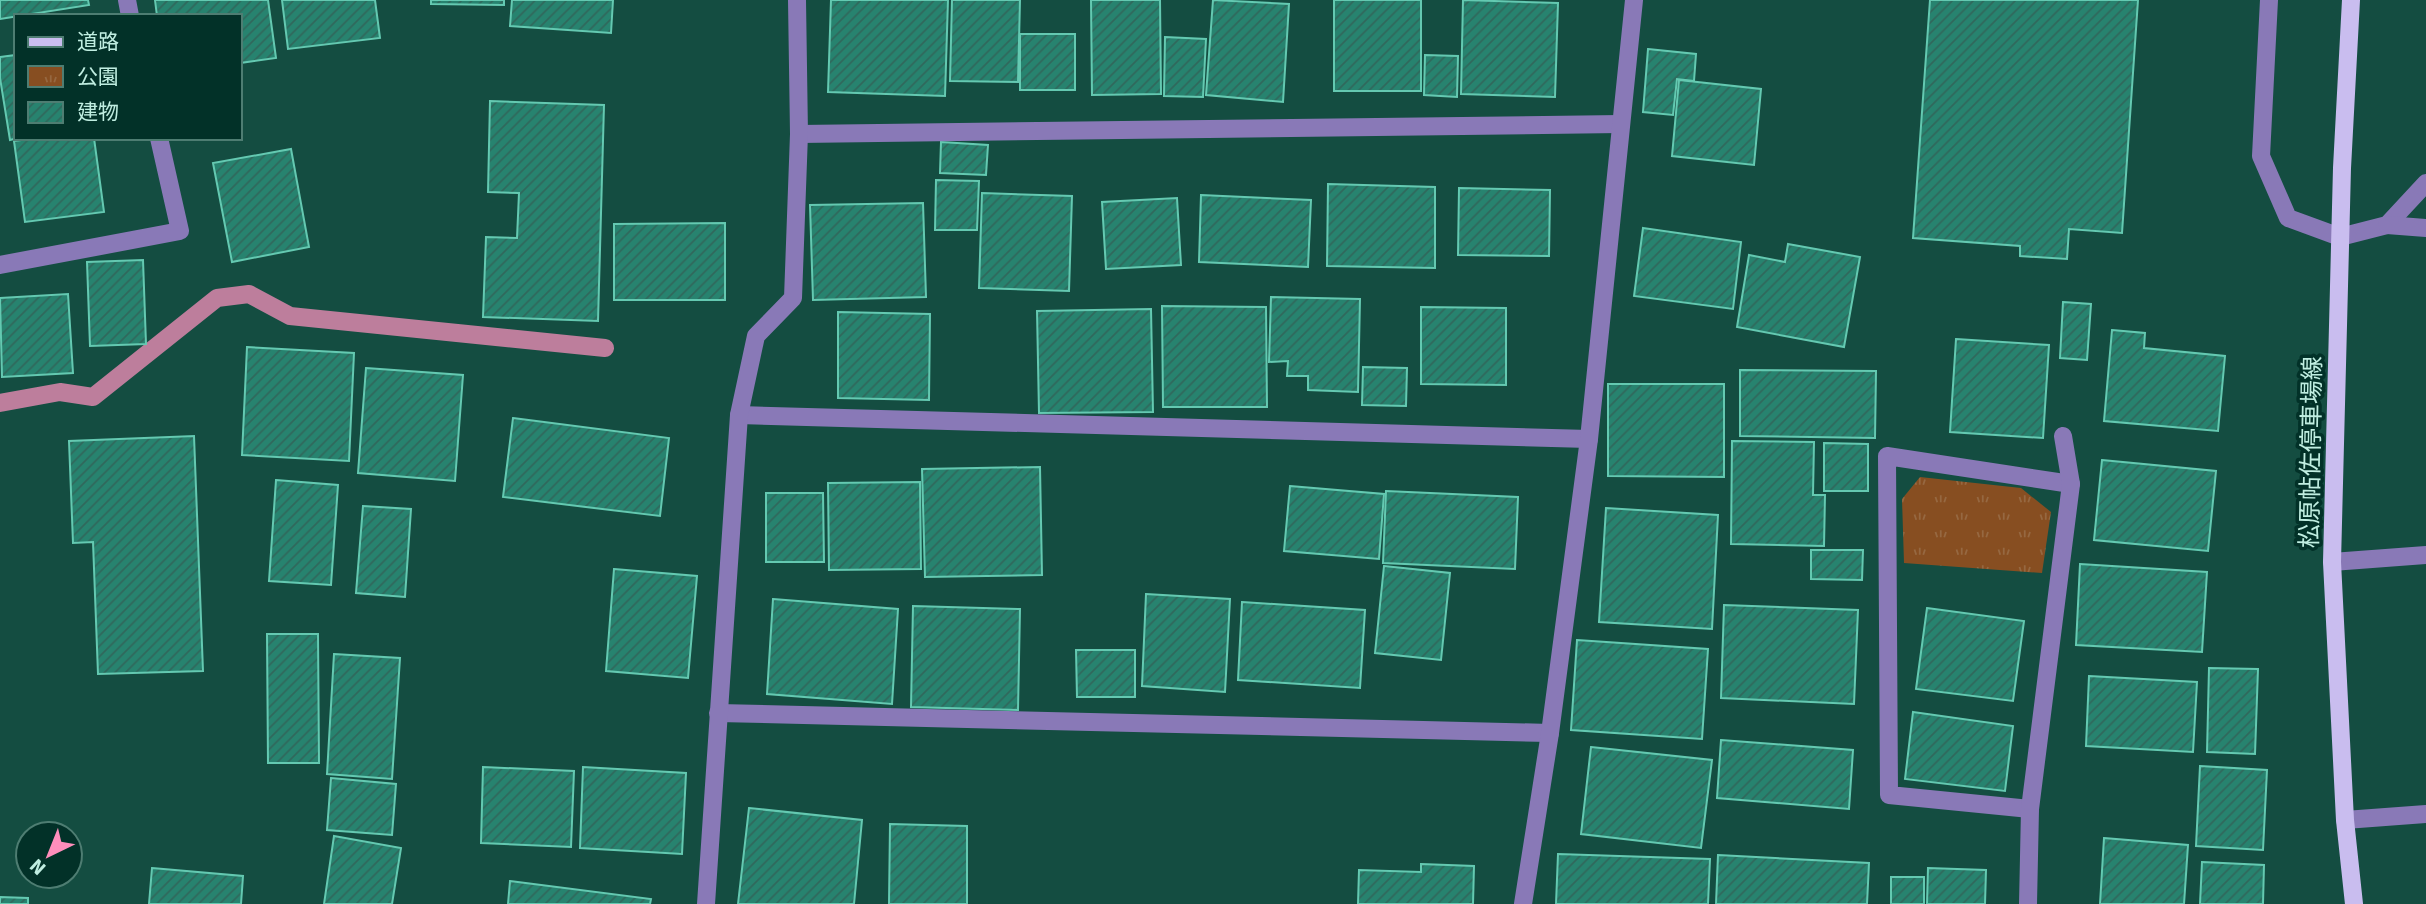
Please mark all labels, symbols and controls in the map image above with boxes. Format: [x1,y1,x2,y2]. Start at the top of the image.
legend [14,14,242,140]
text: 道路 [77,29,119,55]
text: 公園 [77,64,119,90]
text: 建物 [77,99,119,125]
street label: 松原帖佐停車場線 [2294,356,2328,548]
north arrow [14,820,84,890]
text: N [25,853,51,880]

